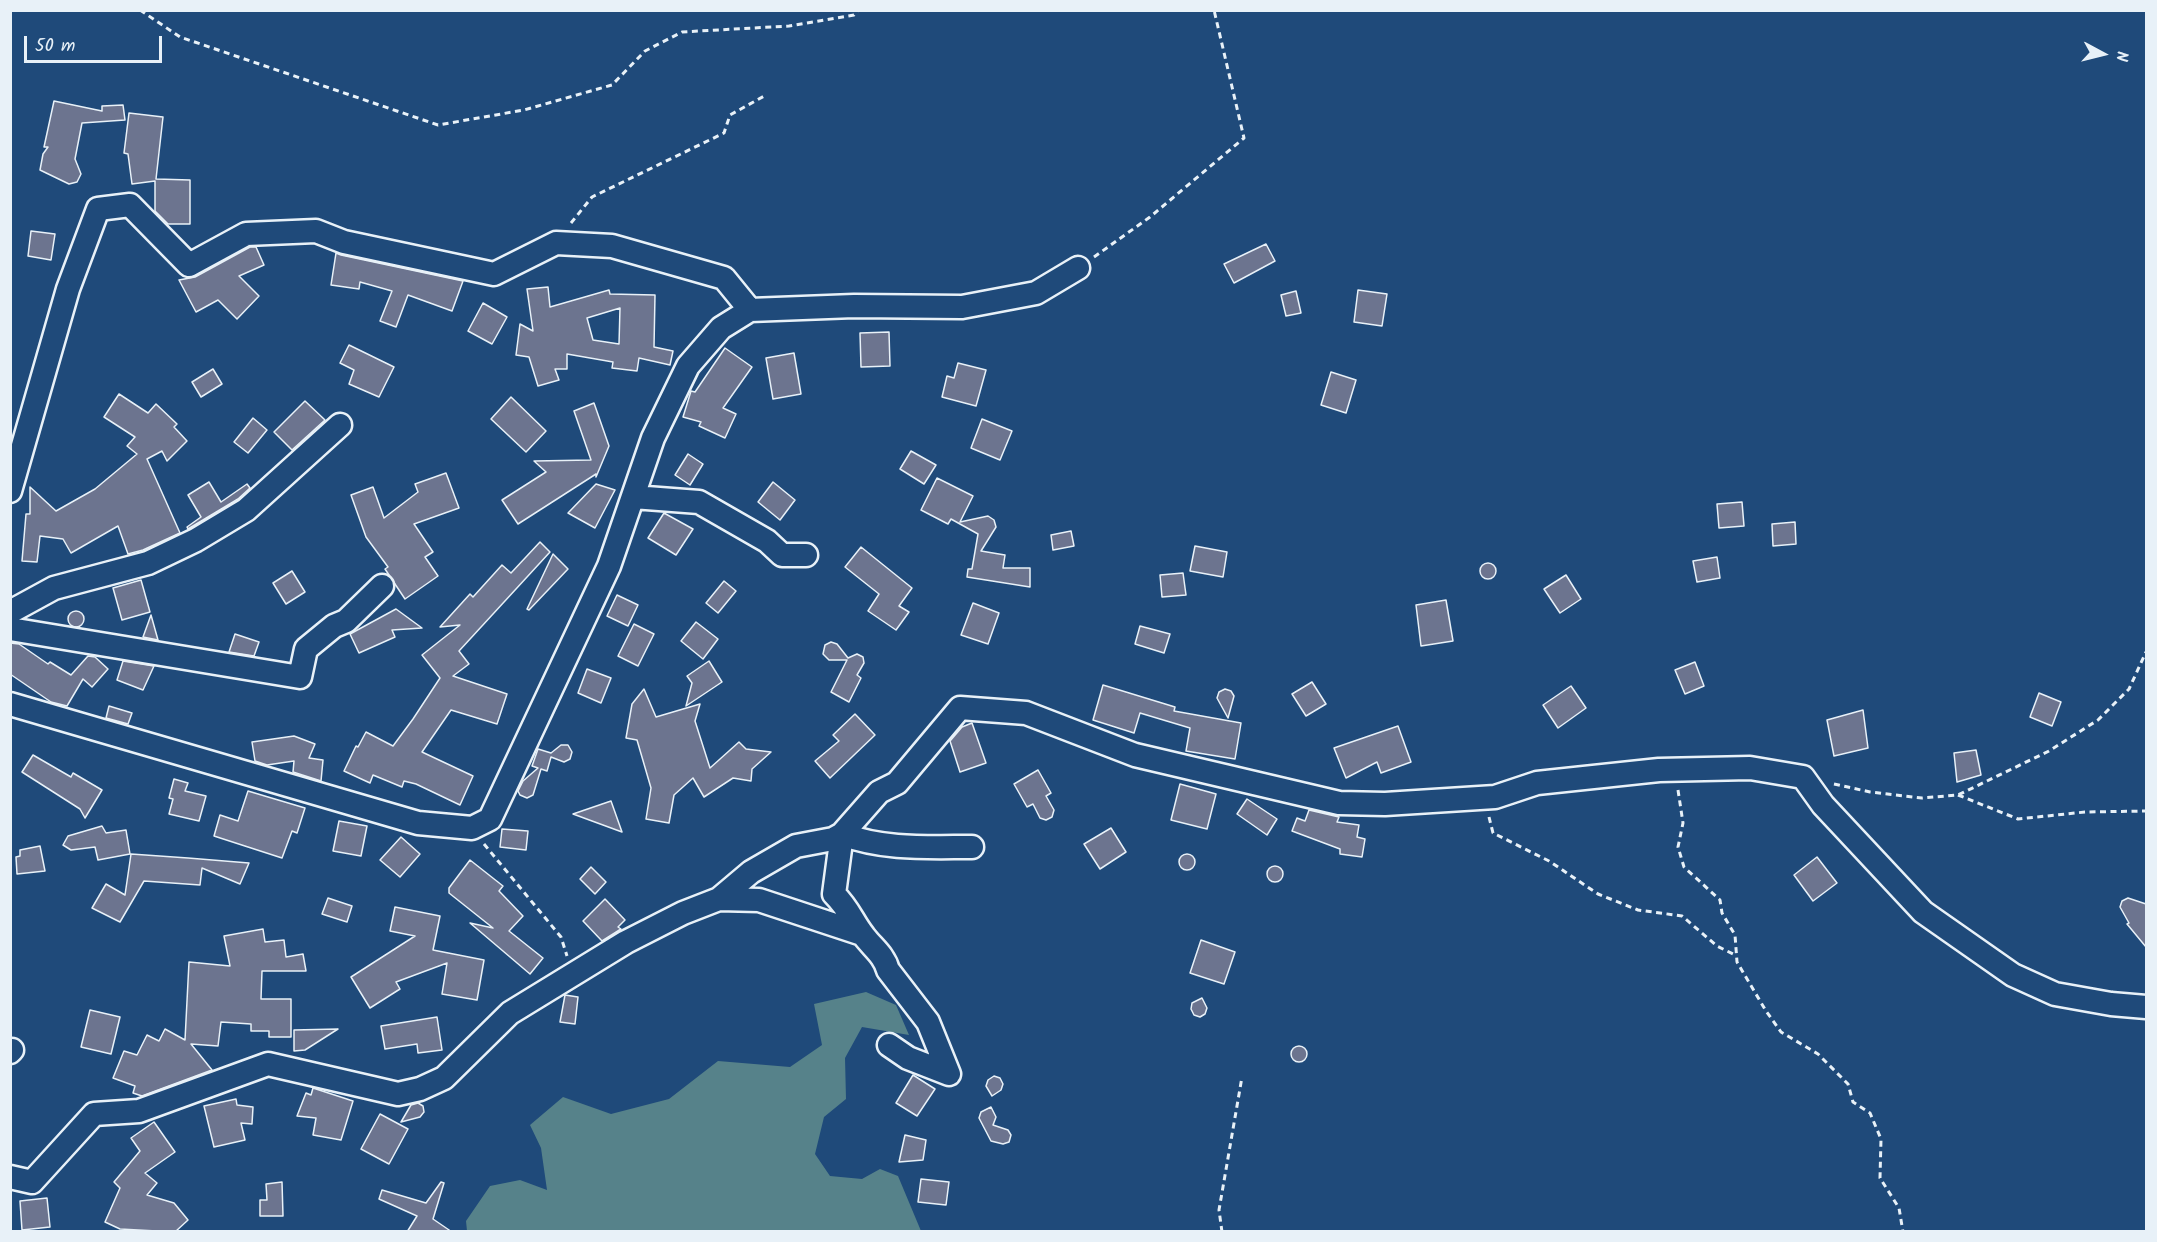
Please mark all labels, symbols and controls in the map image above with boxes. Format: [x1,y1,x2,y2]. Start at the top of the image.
scale bar [27,24,165,62]
north arrow [2073,24,2133,84]
text: 50 m [35,32,75,61]
text: N [2108,50,2134,63]

